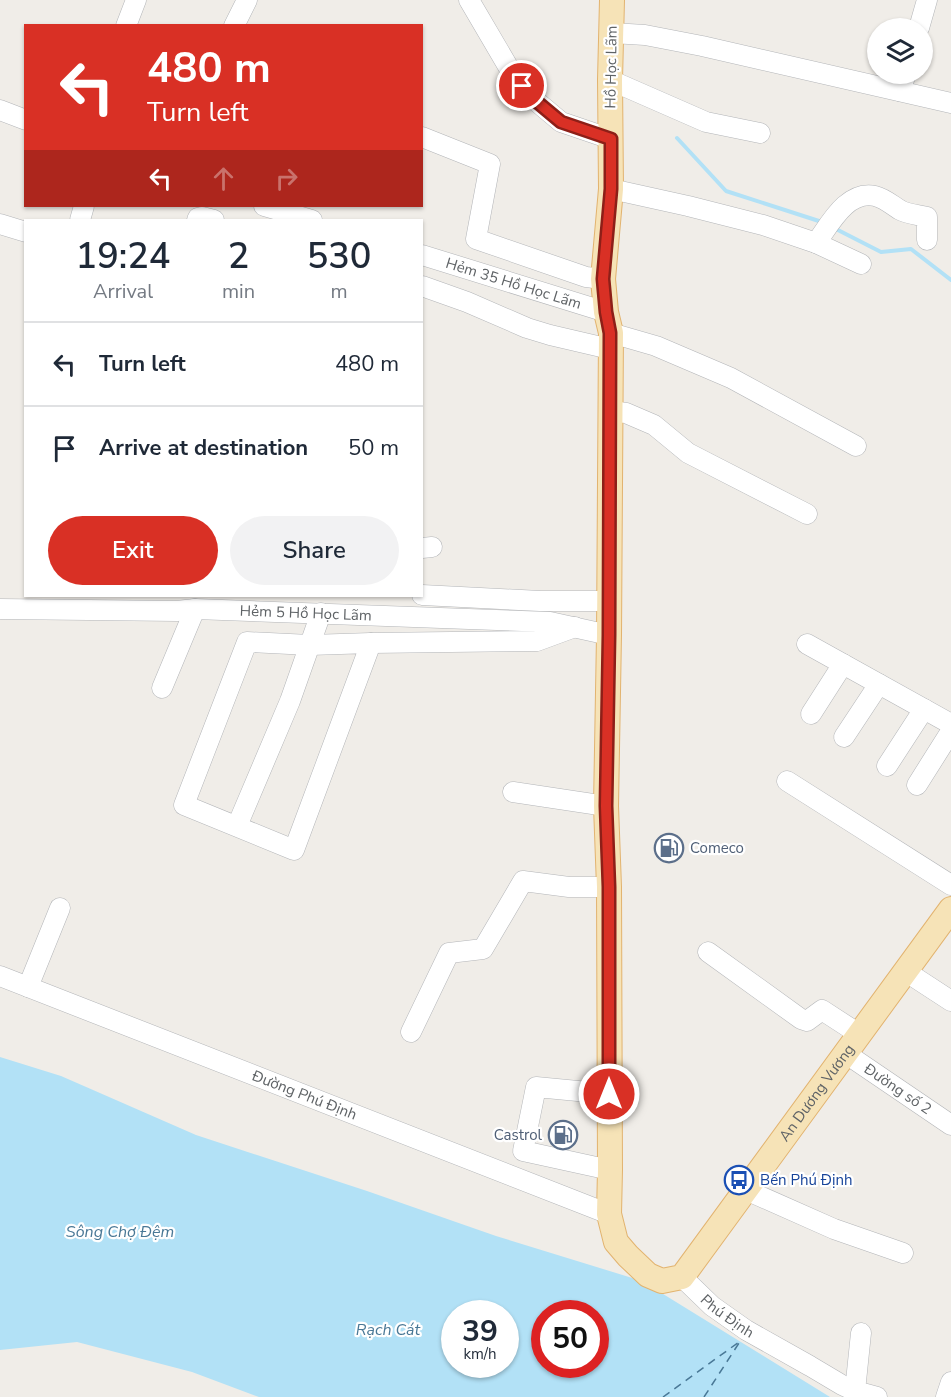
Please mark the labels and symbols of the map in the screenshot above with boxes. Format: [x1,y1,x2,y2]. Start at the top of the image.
street label: Hồ Học Lãm [600,25,622,109]
pin [496,60,547,111]
street label: Hẻm 35 Hồ Học Lãm [443,253,584,314]
street label: Hẻm 5 Hồ Học Lãm [239,601,372,625]
fuel station icon: Comeco [653,832,685,864]
place label: Comeco [690,838,744,858]
street label: An Dương Vương [774,1040,859,1145]
street label: Đường số 2 [859,1058,936,1119]
position arrow [577,1062,641,1126]
street label: Đường Phú Định [248,1065,360,1125]
fuel station icon: Castrol [547,1119,579,1151]
place label: Castrol [494,1125,543,1145]
bus stop icon: Bến Phú Định [723,1164,755,1196]
place label: Bến Phú Định [760,1170,852,1190]
water label: Sông Chợ Đệm [66,1221,174,1243]
street label: Phú Định [696,1290,758,1342]
speed limit sign: 50 [531,1300,609,1378]
water label: Rạch Cát [356,1319,421,1341]

